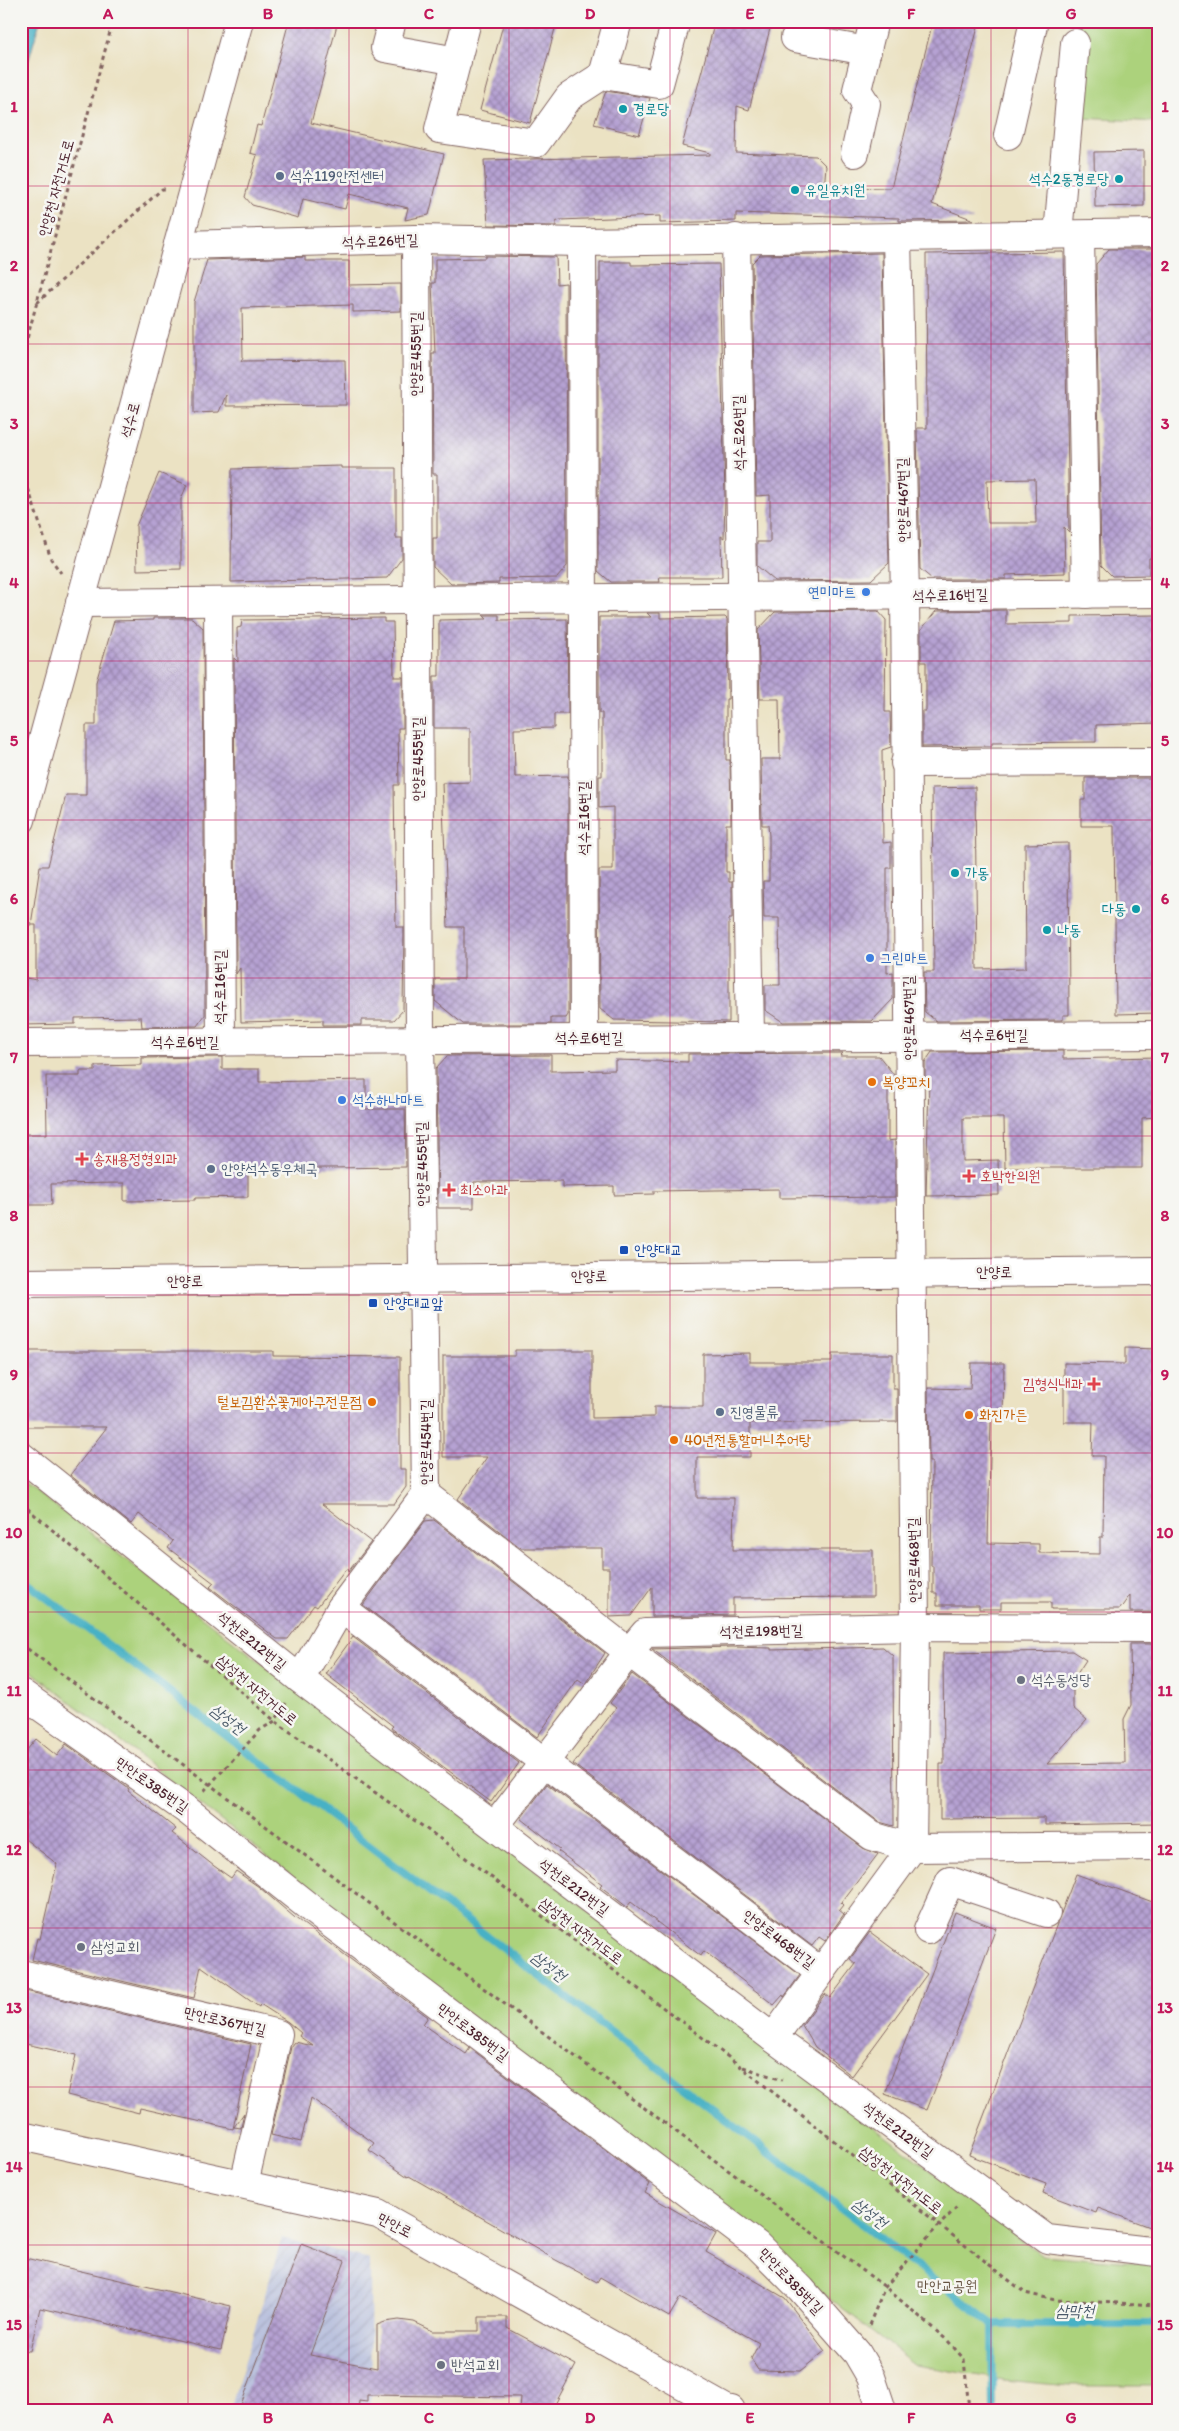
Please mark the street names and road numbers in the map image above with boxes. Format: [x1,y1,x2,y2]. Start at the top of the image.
street label: 안양천 자전거도로 [34,137,78,239]
street label: 석수로26번길 [342,231,418,251]
street label: 안양로455번길 [407,311,425,397]
street label: 석수로26번길 [729,395,749,471]
street label: 석수로 [117,400,143,440]
street label: 안양로467번길 [893,457,913,543]
street label: 석수로16번길 [912,585,988,605]
street label: 안양로455번길 [409,716,427,802]
street label: 석수로16번길 [575,780,593,856]
street label: 석수로16번길 [211,949,229,1025]
street label: 안양로467번길 [899,975,919,1061]
street label: 석수로6번길 [960,1026,1028,1044]
street label: 석수로6번길 [555,1029,623,1047]
street label: 석수로6번길 [151,1033,219,1051]
street label: 안양로455번길 [412,1121,432,1207]
street label: 안양로 [976,1263,1012,1281]
street label: 안양로 [571,1267,607,1285]
street label: 안양로 [167,1272,203,1290]
street label: 안양로454번길 [417,1399,435,1485]
street label: 안양로468번길 [904,1517,924,1603]
street label: 석천로212번길 [214,1608,290,1674]
street label: 석천로198번길 [719,1621,803,1641]
street label: 삼성천 자전거도로 [213,1651,301,1729]
street label: 만안로385번길 [112,1753,192,1817]
street label: 석천로212번길 [535,1855,613,1919]
street label: 삼성천 자전거도로 [536,1894,626,1968]
street label: 안양로468번길 [739,1906,819,1972]
street label: 만안로385번길 [434,1999,512,2065]
street label: 만안로367번길 [182,2003,268,2039]
street label: 석천로212번길 [859,2098,937,2162]
street label: 삼성천 자전거도로 [856,2142,946,2218]
street label: 만안로 [375,2209,415,2241]
street label: 만안로385번길 [755,2244,827,2318]

